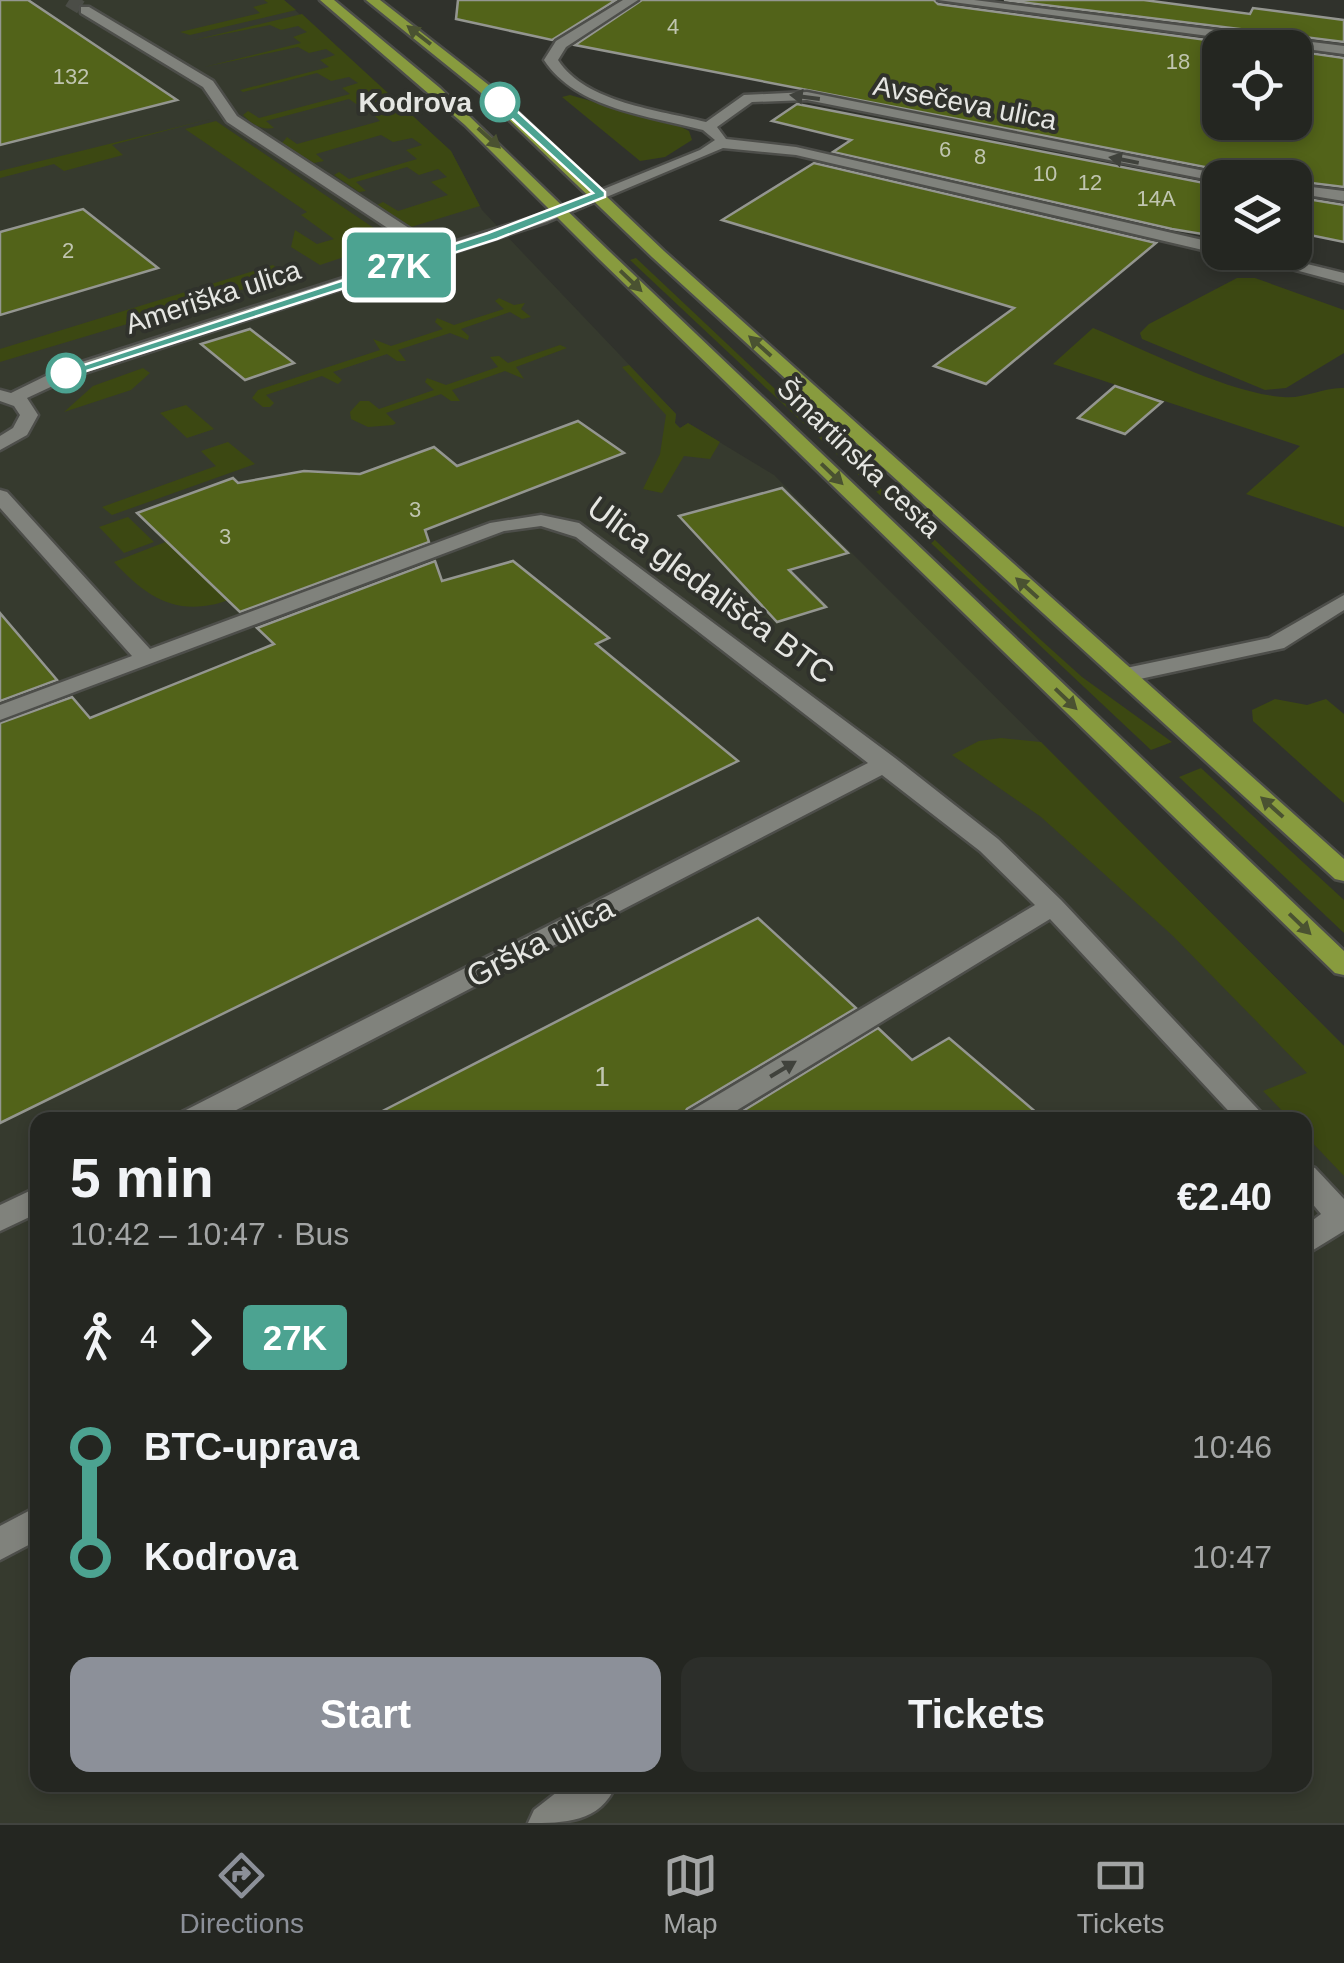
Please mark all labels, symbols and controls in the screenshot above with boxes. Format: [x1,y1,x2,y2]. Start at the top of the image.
house number: 4 [667,14,679,39]
one-way arrow [406,25,432,46]
map controls [1202,30,1312,270]
button: locate [1202,30,1312,140]
house number: 18 [1166,49,1190,74]
house number: 132 [53,64,89,89]
street label: Avsečeva ulica [871,70,1060,136]
marker: Kodrova [481,83,519,121]
place label: Kodrova [358,87,472,118]
one-way arrow [789,89,821,105]
one-way arrow [477,126,501,149]
house number: 6 [939,137,951,162]
house number: 8 [974,144,986,169]
one-way arrow [1108,152,1139,167]
button: layers [1202,160,1312,270]
house number: 10 [1033,161,1057,186]
house number: 12 [1078,170,1102,195]
house number: 14A [1136,186,1176,211]
line badge: 27K [342,232,456,298]
house number: 2 [62,238,74,263]
text: 27K [367,246,431,285]
street label: Ameriška ulica [122,254,305,340]
one-way arrow [618,269,642,292]
one-way arrow [748,335,772,358]
unlabelled marker [47,354,85,392]
street label: Šmartinska cesta [771,372,947,544]
one-way arrow [820,462,844,485]
street label: Ulica gledališča BTC [581,489,841,691]
house number: 3 [409,497,421,522]
house number: 3 [219,524,231,549]
one-way arrow [1015,577,1040,599]
one-way arrow [1054,687,1078,710]
one-way arrow [1260,797,1285,819]
street label: Grška ulica [461,890,620,994]
one-way arrow [1288,912,1312,936]
house number: 1 [594,1061,610,1092]
one-way arrow [769,1061,797,1079]
text: 5 min [70,1147,214,1209]
text: €2.40 [1177,1176,1272,1218]
text: 10:42 – 10:47 · Bus [70,1216,349,1252]
icon: walk [70,1310,125,1365]
icon: forward [173,1310,228,1365]
text: 27K [263,1318,327,1357]
text: 4 [140,1319,158,1355]
text: BTC-uprava [144,1426,359,1468]
text: 10:46 [1192,1429,1272,1465]
text: Kodrova [144,1536,298,1578]
text: 10:47 [1192,1539,1272,1575]
button: Start [70,1657,661,1772]
button: Tickets [681,1657,1272,1772]
tab: Directions [179,1848,304,1940]
tab: Map [663,1848,718,1940]
tab: Tickets [1077,1848,1165,1940]

